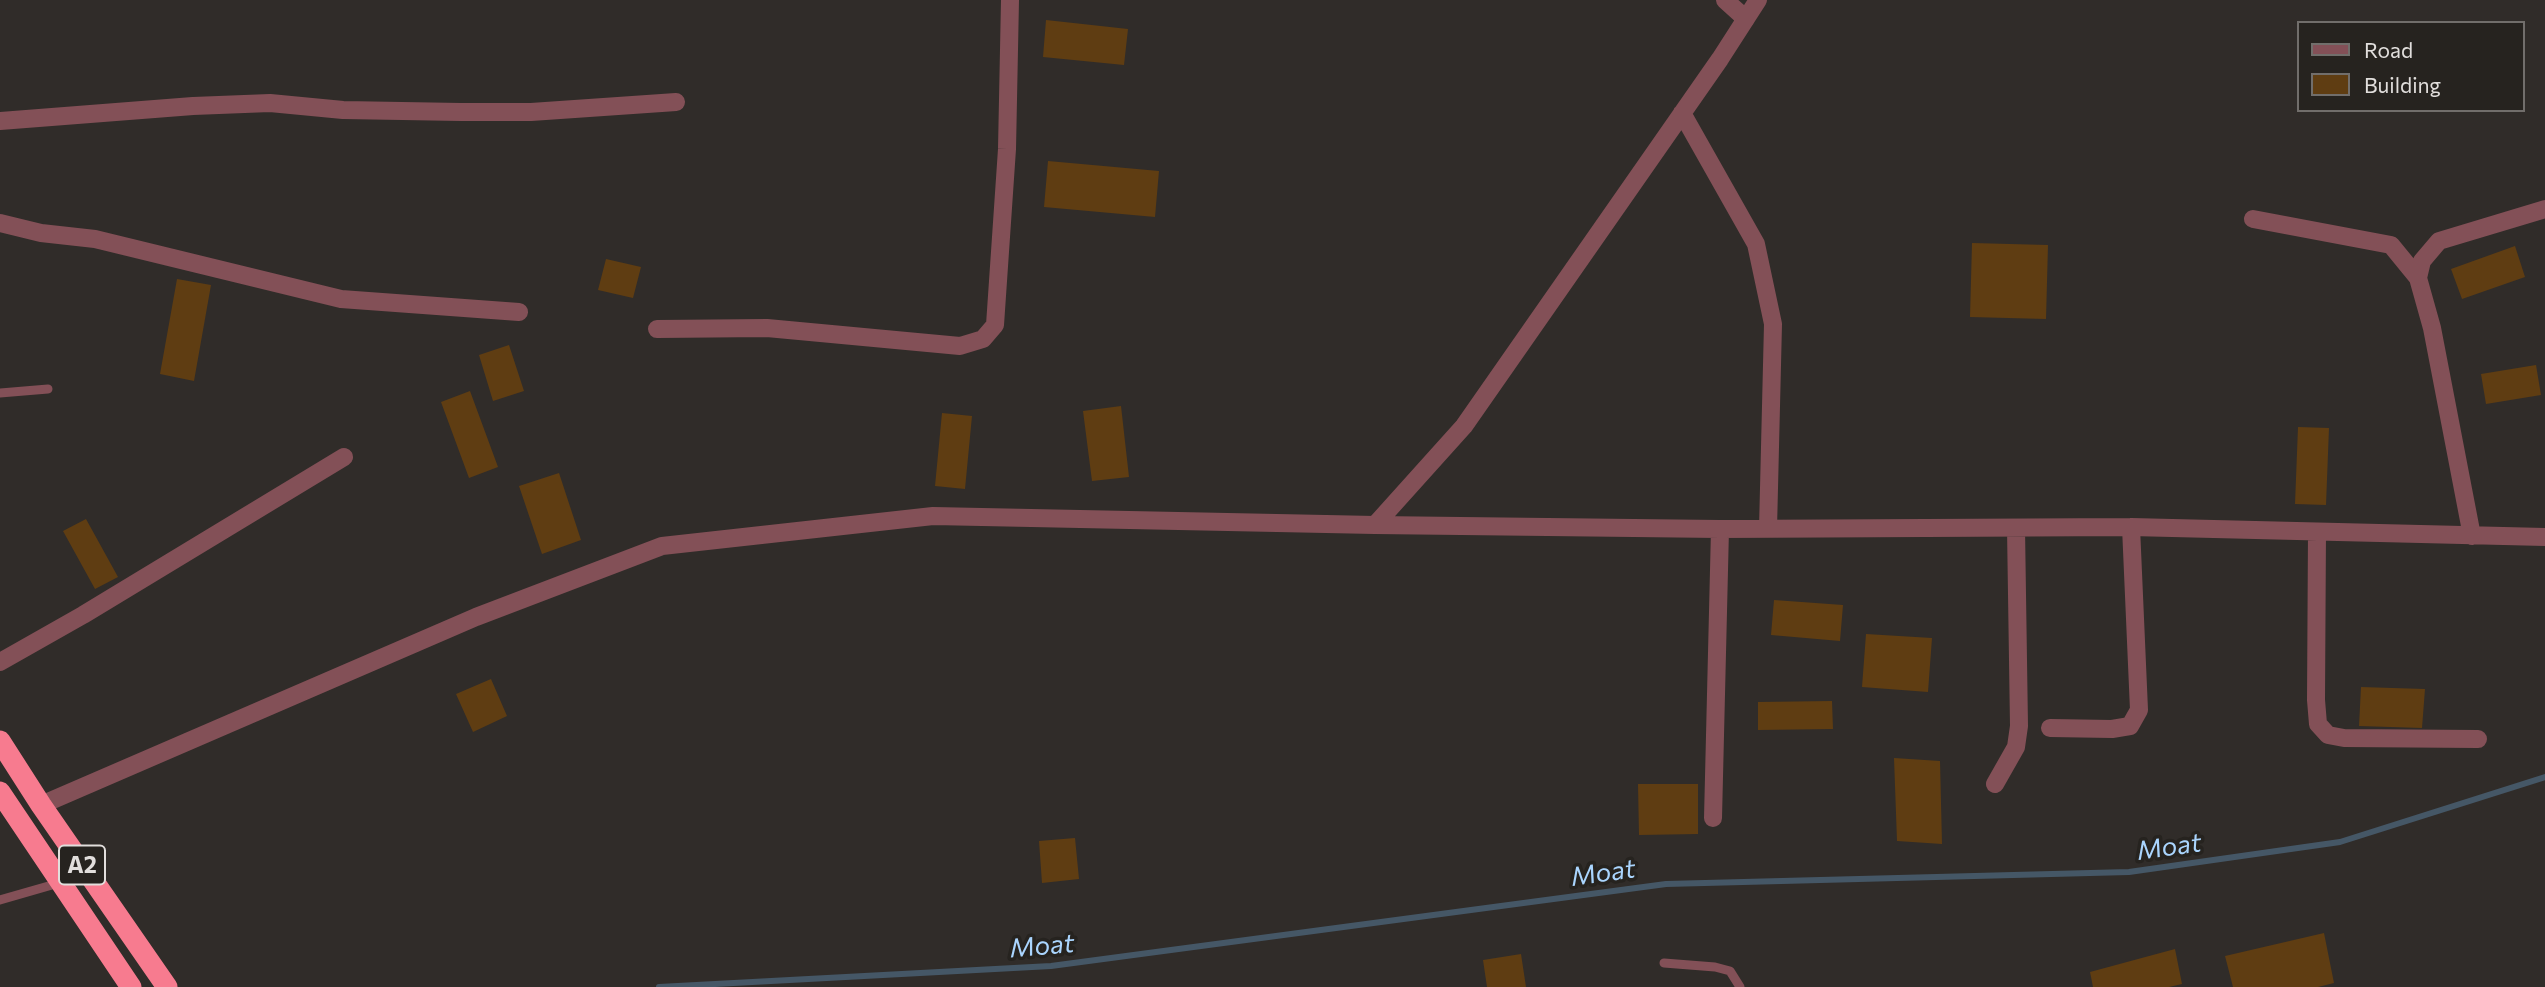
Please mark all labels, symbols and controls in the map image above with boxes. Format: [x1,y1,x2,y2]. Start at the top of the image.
legend [2296,21,2524,112]
text: Road [2364,37,2413,62]
text: Building [2364,72,2441,97]
water label: Moat [2135,827,2203,867]
road number: A2 [59,846,105,884]
water label: Moat [1569,853,1637,893]
water label: Moat [1008,928,1076,964]

